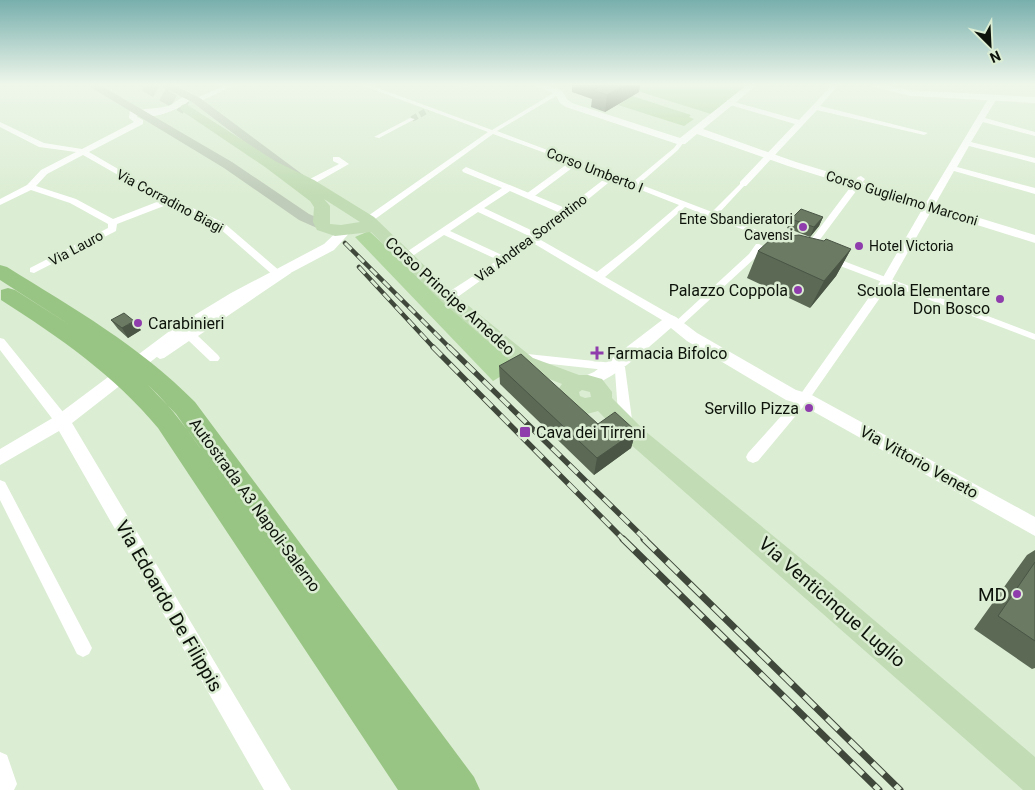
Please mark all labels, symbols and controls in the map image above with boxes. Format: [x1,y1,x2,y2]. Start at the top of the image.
north arrow [965,20,1015,70]
text: N [988,48,1003,66]
street label: Corso Umberto I [545,144,645,196]
street label: Via Corradino Biagi [114,166,226,236]
street label: Corso Guglielmo Marconi [824,167,980,229]
street label: Via Andrea Sorrentino [472,191,590,285]
place label: Ente Sbandieratori Cavensi [679,211,793,243]
marker: Ente Sbandieratori Cavensi [797,221,809,233]
street label: Via Lauro [46,227,106,269]
street label: Corso Principe Amedeo [381,233,519,359]
place label: Hotel Victoria [869,238,954,254]
marker: Hotel Victoria [853,240,865,252]
place label: Palazzo Coppola [669,281,788,300]
place label: Scuola Elementare Don Bosco [857,281,990,318]
marker: Palazzo Coppola [792,284,804,296]
marker: Scuola Elementare Don Bosco [994,293,1006,305]
place label: Carabinieri [148,314,224,333]
marker: Carabinieri [132,317,144,329]
place label: Farmacia Bifolco [607,344,727,363]
marker: Farmacia Bifolco [591,347,603,359]
place label: Servillo Pizza [704,399,799,418]
marker: Servillo Pizza [803,402,815,414]
street label: Autostrada A3 Napoli-Salerno [186,414,324,596]
street label: Via Vittorio Veneto [856,422,982,502]
place label: Cava dei Tirreni [536,423,646,442]
marker: Cava dei Tirreni [518,425,532,439]
street label: Via Edoardo De Filippis [110,516,228,696]
street label: Via Venticinque Luglio [754,532,910,672]
place label: MD [978,583,1007,606]
marker: MD [1011,588,1023,600]

